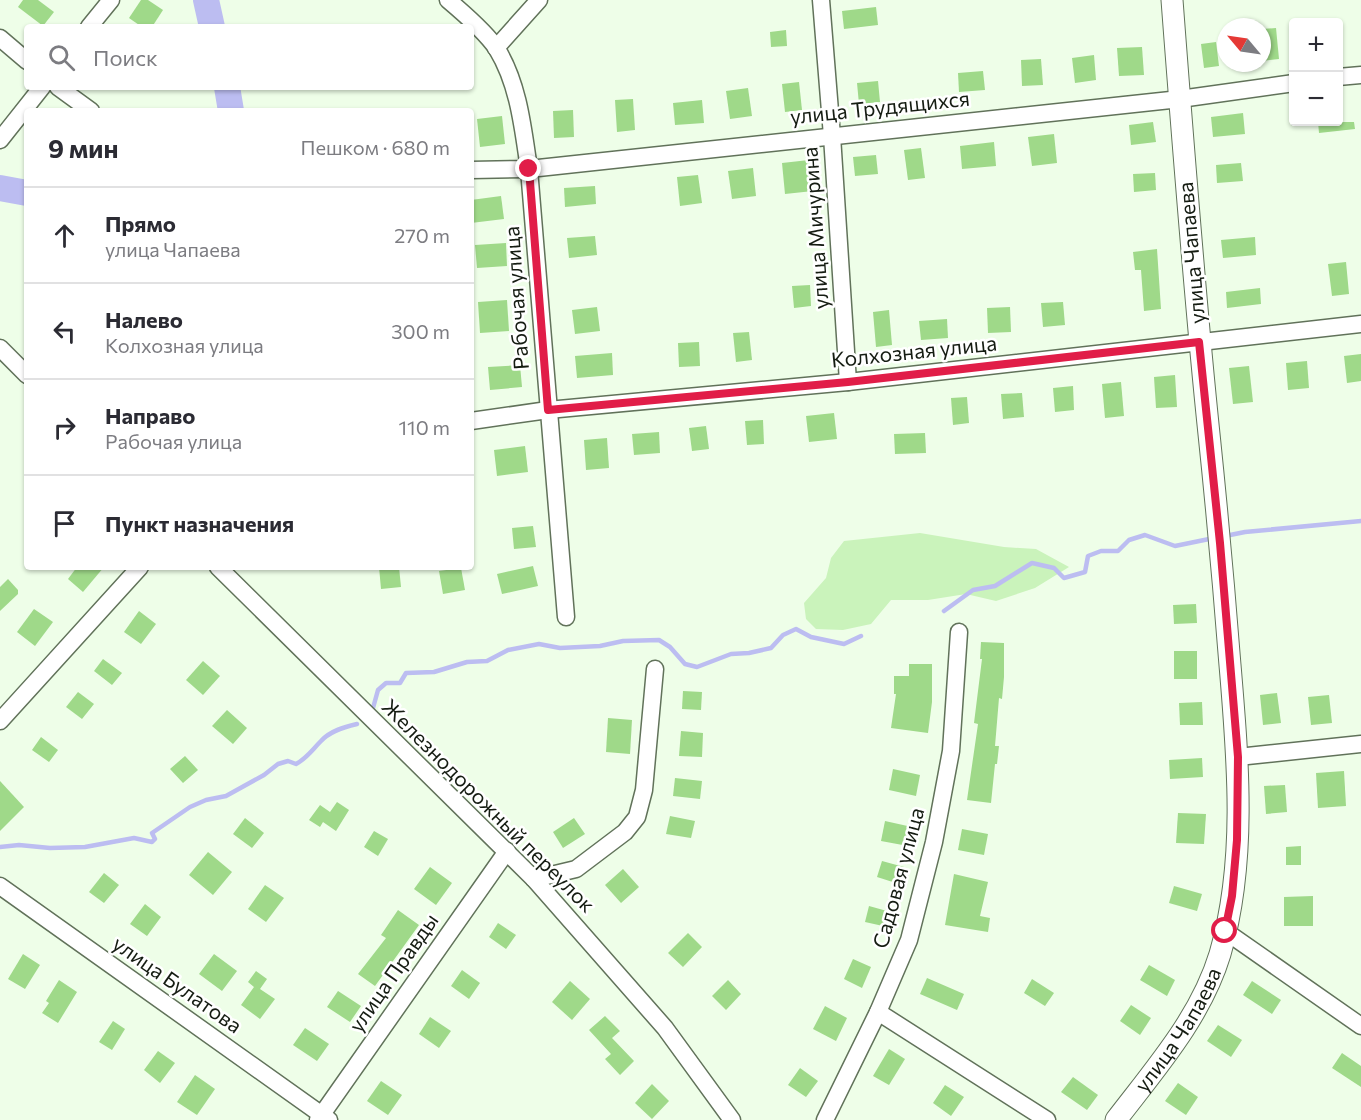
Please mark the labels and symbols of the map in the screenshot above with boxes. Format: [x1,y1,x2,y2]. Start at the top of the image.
north arrow [1217,18,1271,72]
street label: улица Трудящихся [789,85,971,128]
street label: улица Мичурина [796,146,833,310]
route end [515,155,541,181]
street label: улица Чапаева [1172,181,1209,325]
street label: Рабочая улица [498,225,533,371]
street label: Колхозная улица [830,329,998,372]
street label: Железнодорожный переулок [377,693,601,917]
street label: Садовая улица [867,805,928,951]
street label: улица Правды [343,908,443,1036]
route start [1211,917,1237,943]
street label: улица Булатова [109,930,247,1038]
street label: улица Чапаева [1129,964,1225,1096]

